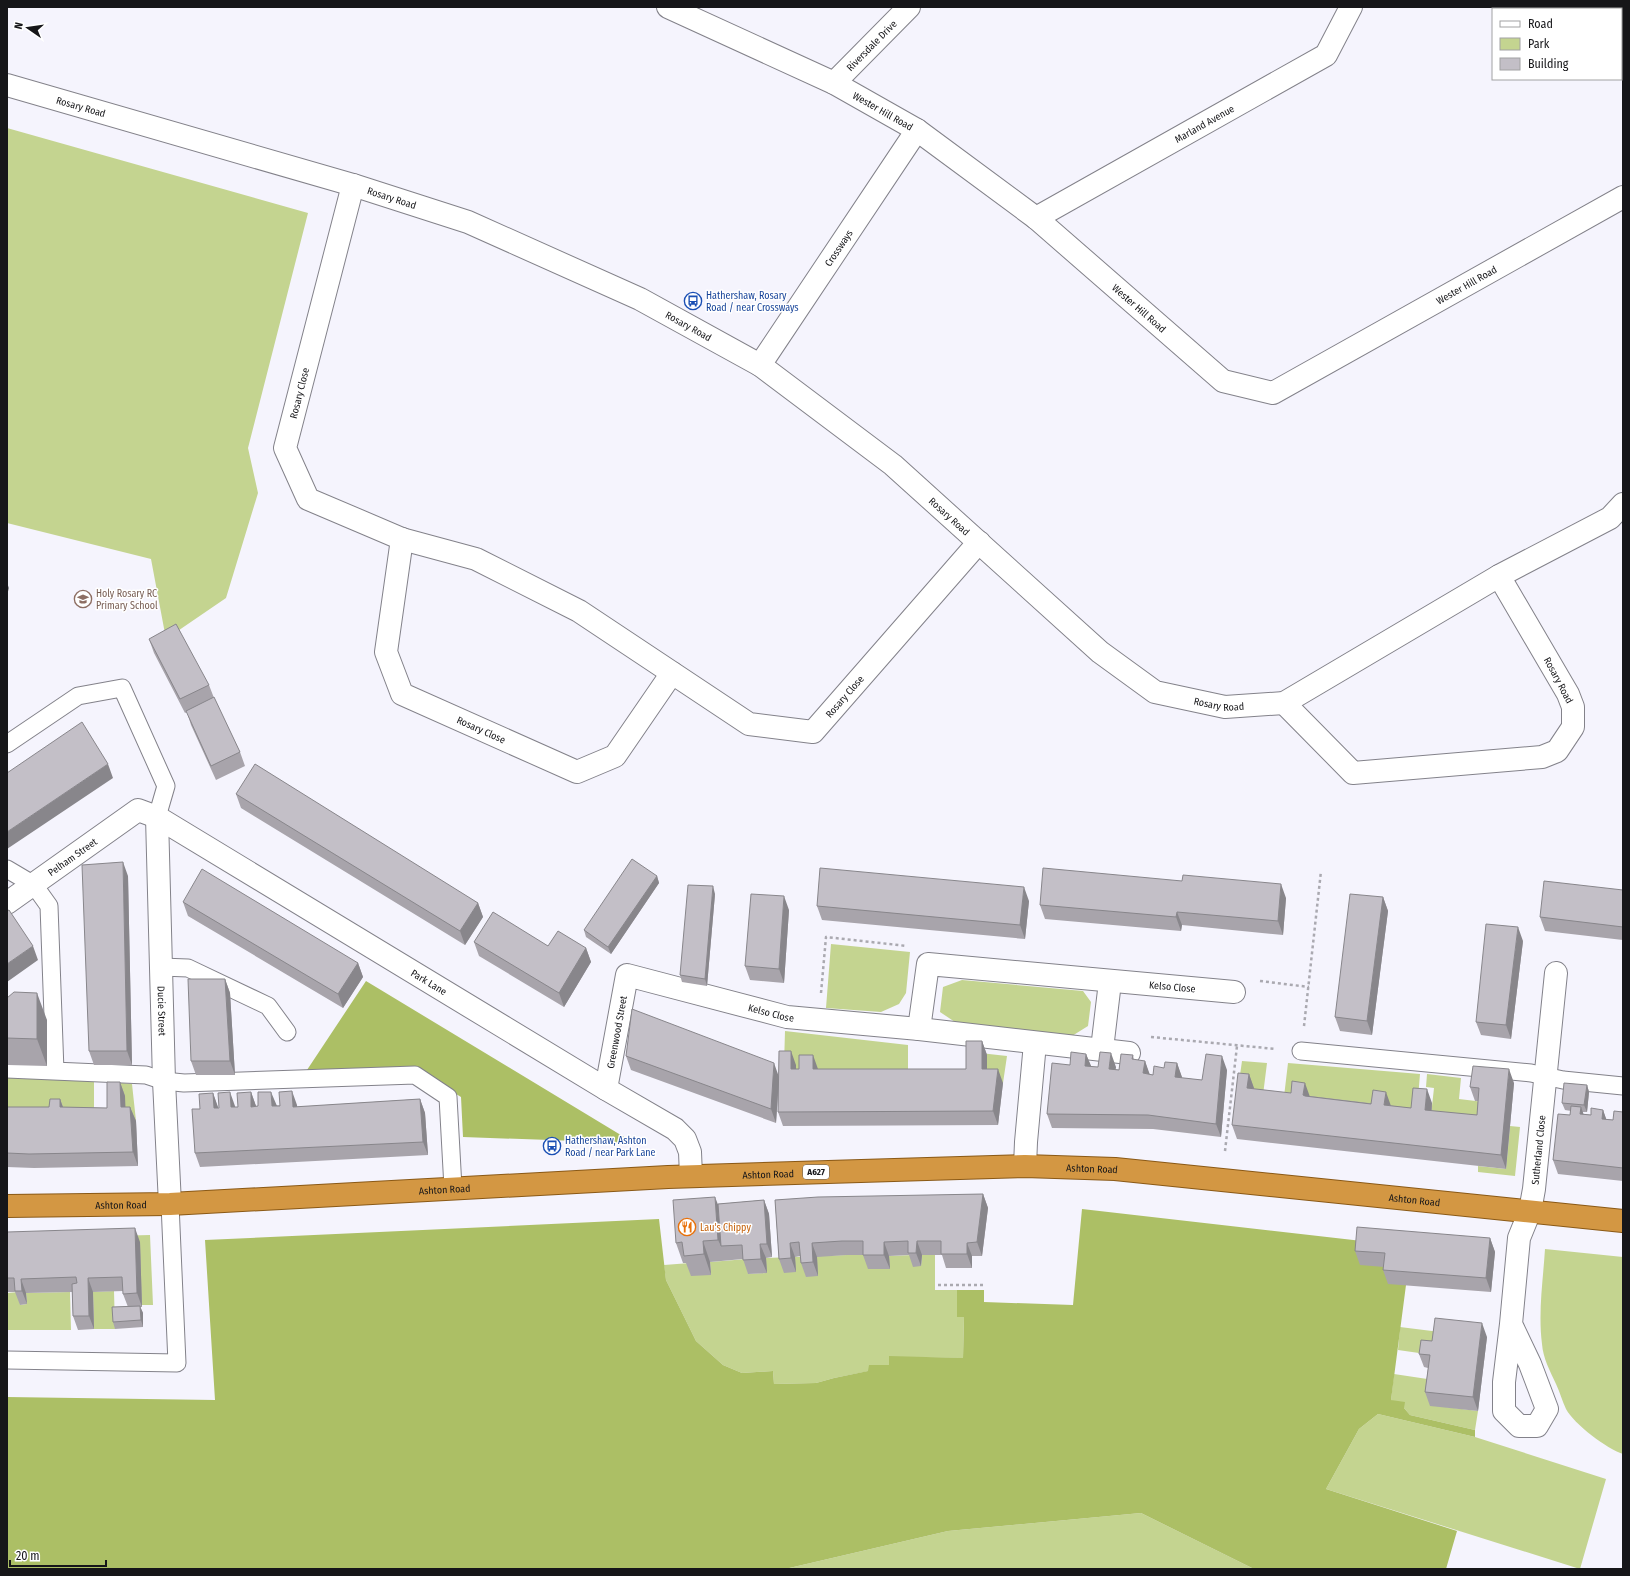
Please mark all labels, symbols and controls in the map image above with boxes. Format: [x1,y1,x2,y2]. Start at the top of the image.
north arrow [8,8,48,48]
legend [1492,8,1622,80]
text: Road [1528,17,1553,31]
street label: Riversdale Drive [844,18,900,74]
text: N [12,21,26,31]
text: Park [1528,37,1550,51]
text: Building [1528,57,1569,71]
street label: Wester Hill Road [850,90,915,134]
street label: Rosary Road [55,95,107,120]
street label: Marland Avenue [1173,103,1237,146]
street label: Rosary Road [366,185,418,212]
street label: Crossways [823,228,856,269]
street label: Wester Hill Road [1434,264,1499,307]
street label: Wester Hill Road [1109,282,1168,336]
place label: Hathershaw, Rosary Road / near Crossways [706,290,799,314]
bus stop icon: Hathershaw, Rosary Road / near Crossways [683,291,703,311]
street label: Rosary Road [663,309,713,344]
street label: Rosary Close [288,367,312,420]
street label: Rosary Road [926,495,972,538]
place label: Holy Rosary RC Primary School [96,588,158,612]
school or university icon: Holy Rosary RC Primary School [73,589,93,609]
street label: Rosary Road [1541,655,1575,706]
street label: Rosary Close [823,673,867,720]
street label: Rosary Road [1193,695,1244,714]
street label: Rosary Close [455,714,507,746]
street label: Pelham Street [46,836,100,879]
street label: Park Lane [408,967,449,998]
street label: Kelso Close [1148,979,1196,995]
street label: Ducie Street [154,986,168,1037]
street label: Greenwood Street [605,994,630,1069]
street label: Kelso Close [747,1002,794,1025]
street label: Sutherland Close [1529,1115,1548,1185]
place label: Hathershaw, Ashton Road / near Park Lane [565,1135,656,1159]
bus stop icon: Hathershaw, Ashton Road / near Park Lane [542,1136,562,1156]
street label: Ashton Road [1066,1162,1118,1176]
road number: A627 [803,1165,829,1179]
street label: Ashton Road [742,1168,794,1182]
street label: Ashton Road [419,1183,471,1198]
street label: Ashton Road [1388,1192,1441,1209]
street label: Ashton Road [95,1199,147,1212]
restaurant icon: Lau's Chippy [677,1217,697,1237]
place label: Lau's Chippy [700,1222,751,1234]
scale bar [10,1542,106,1568]
text: 20 m [16,1549,40,1563]

